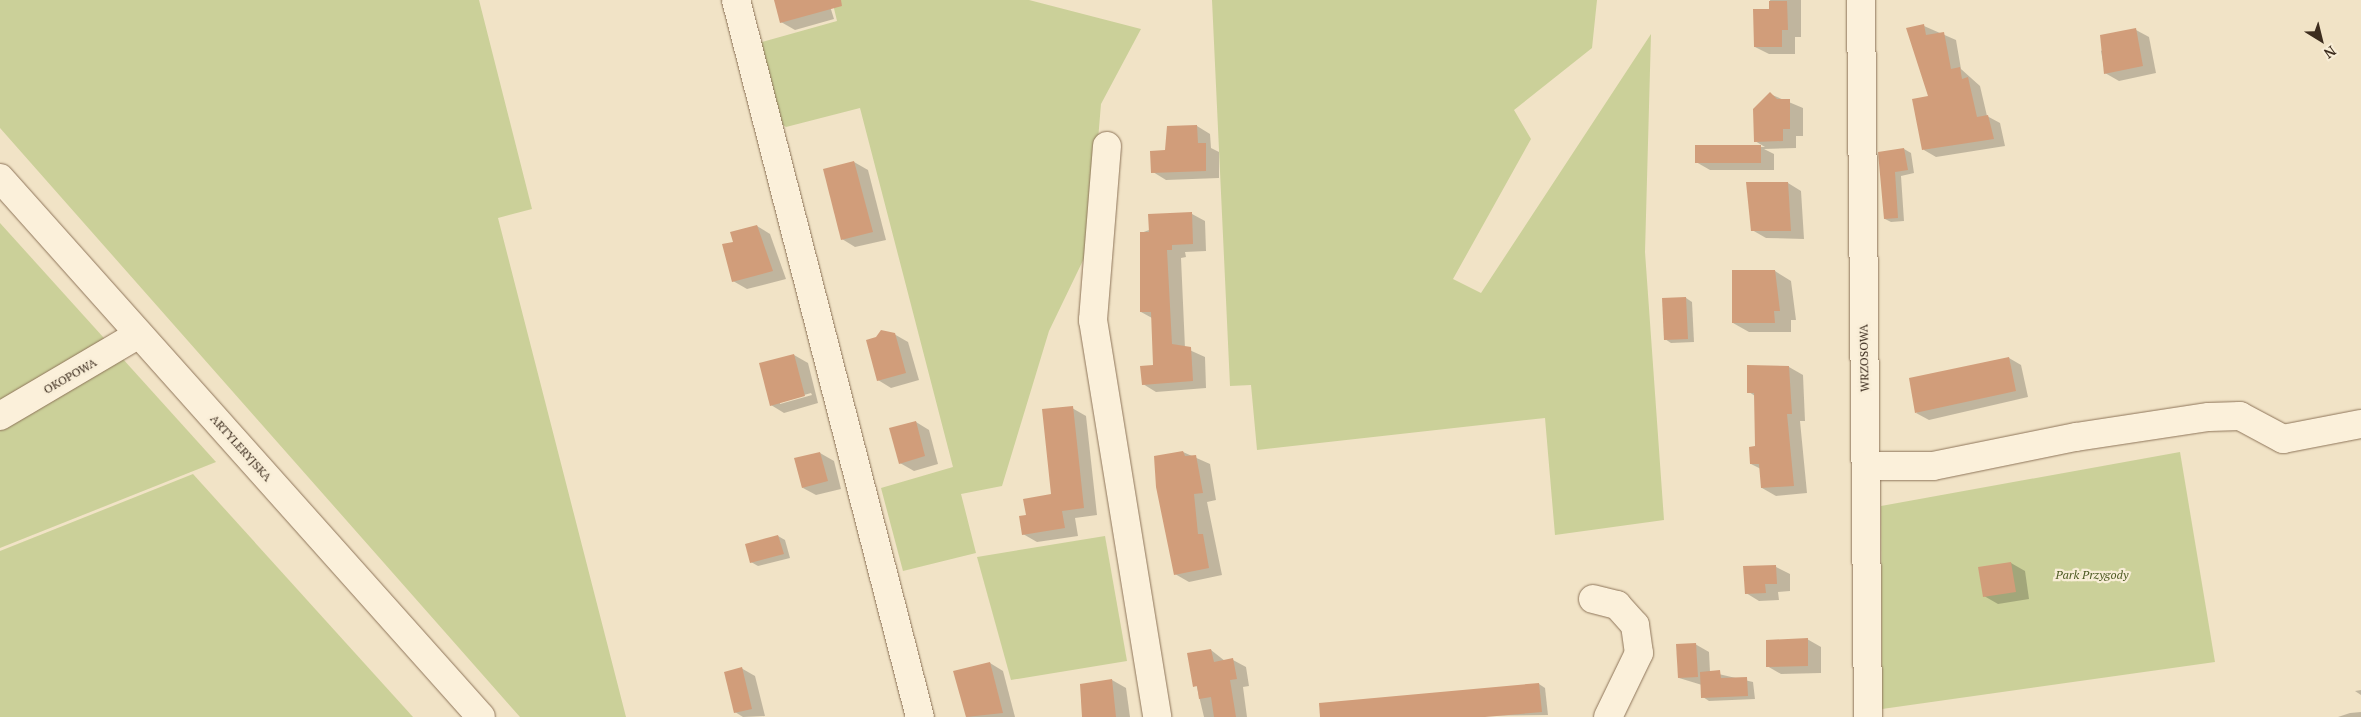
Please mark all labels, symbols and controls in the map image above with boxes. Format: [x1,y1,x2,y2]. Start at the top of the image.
north arrow [2296,15,2346,65]
text: N [2320,42,2340,63]
street label: WRZOSOWA [1856,324,1872,392]
street label: OKOPOWA [41,355,99,397]
street label: ARTYLERYJSKA [207,412,275,484]
park label: Park Przygody [2056,568,2128,582]

